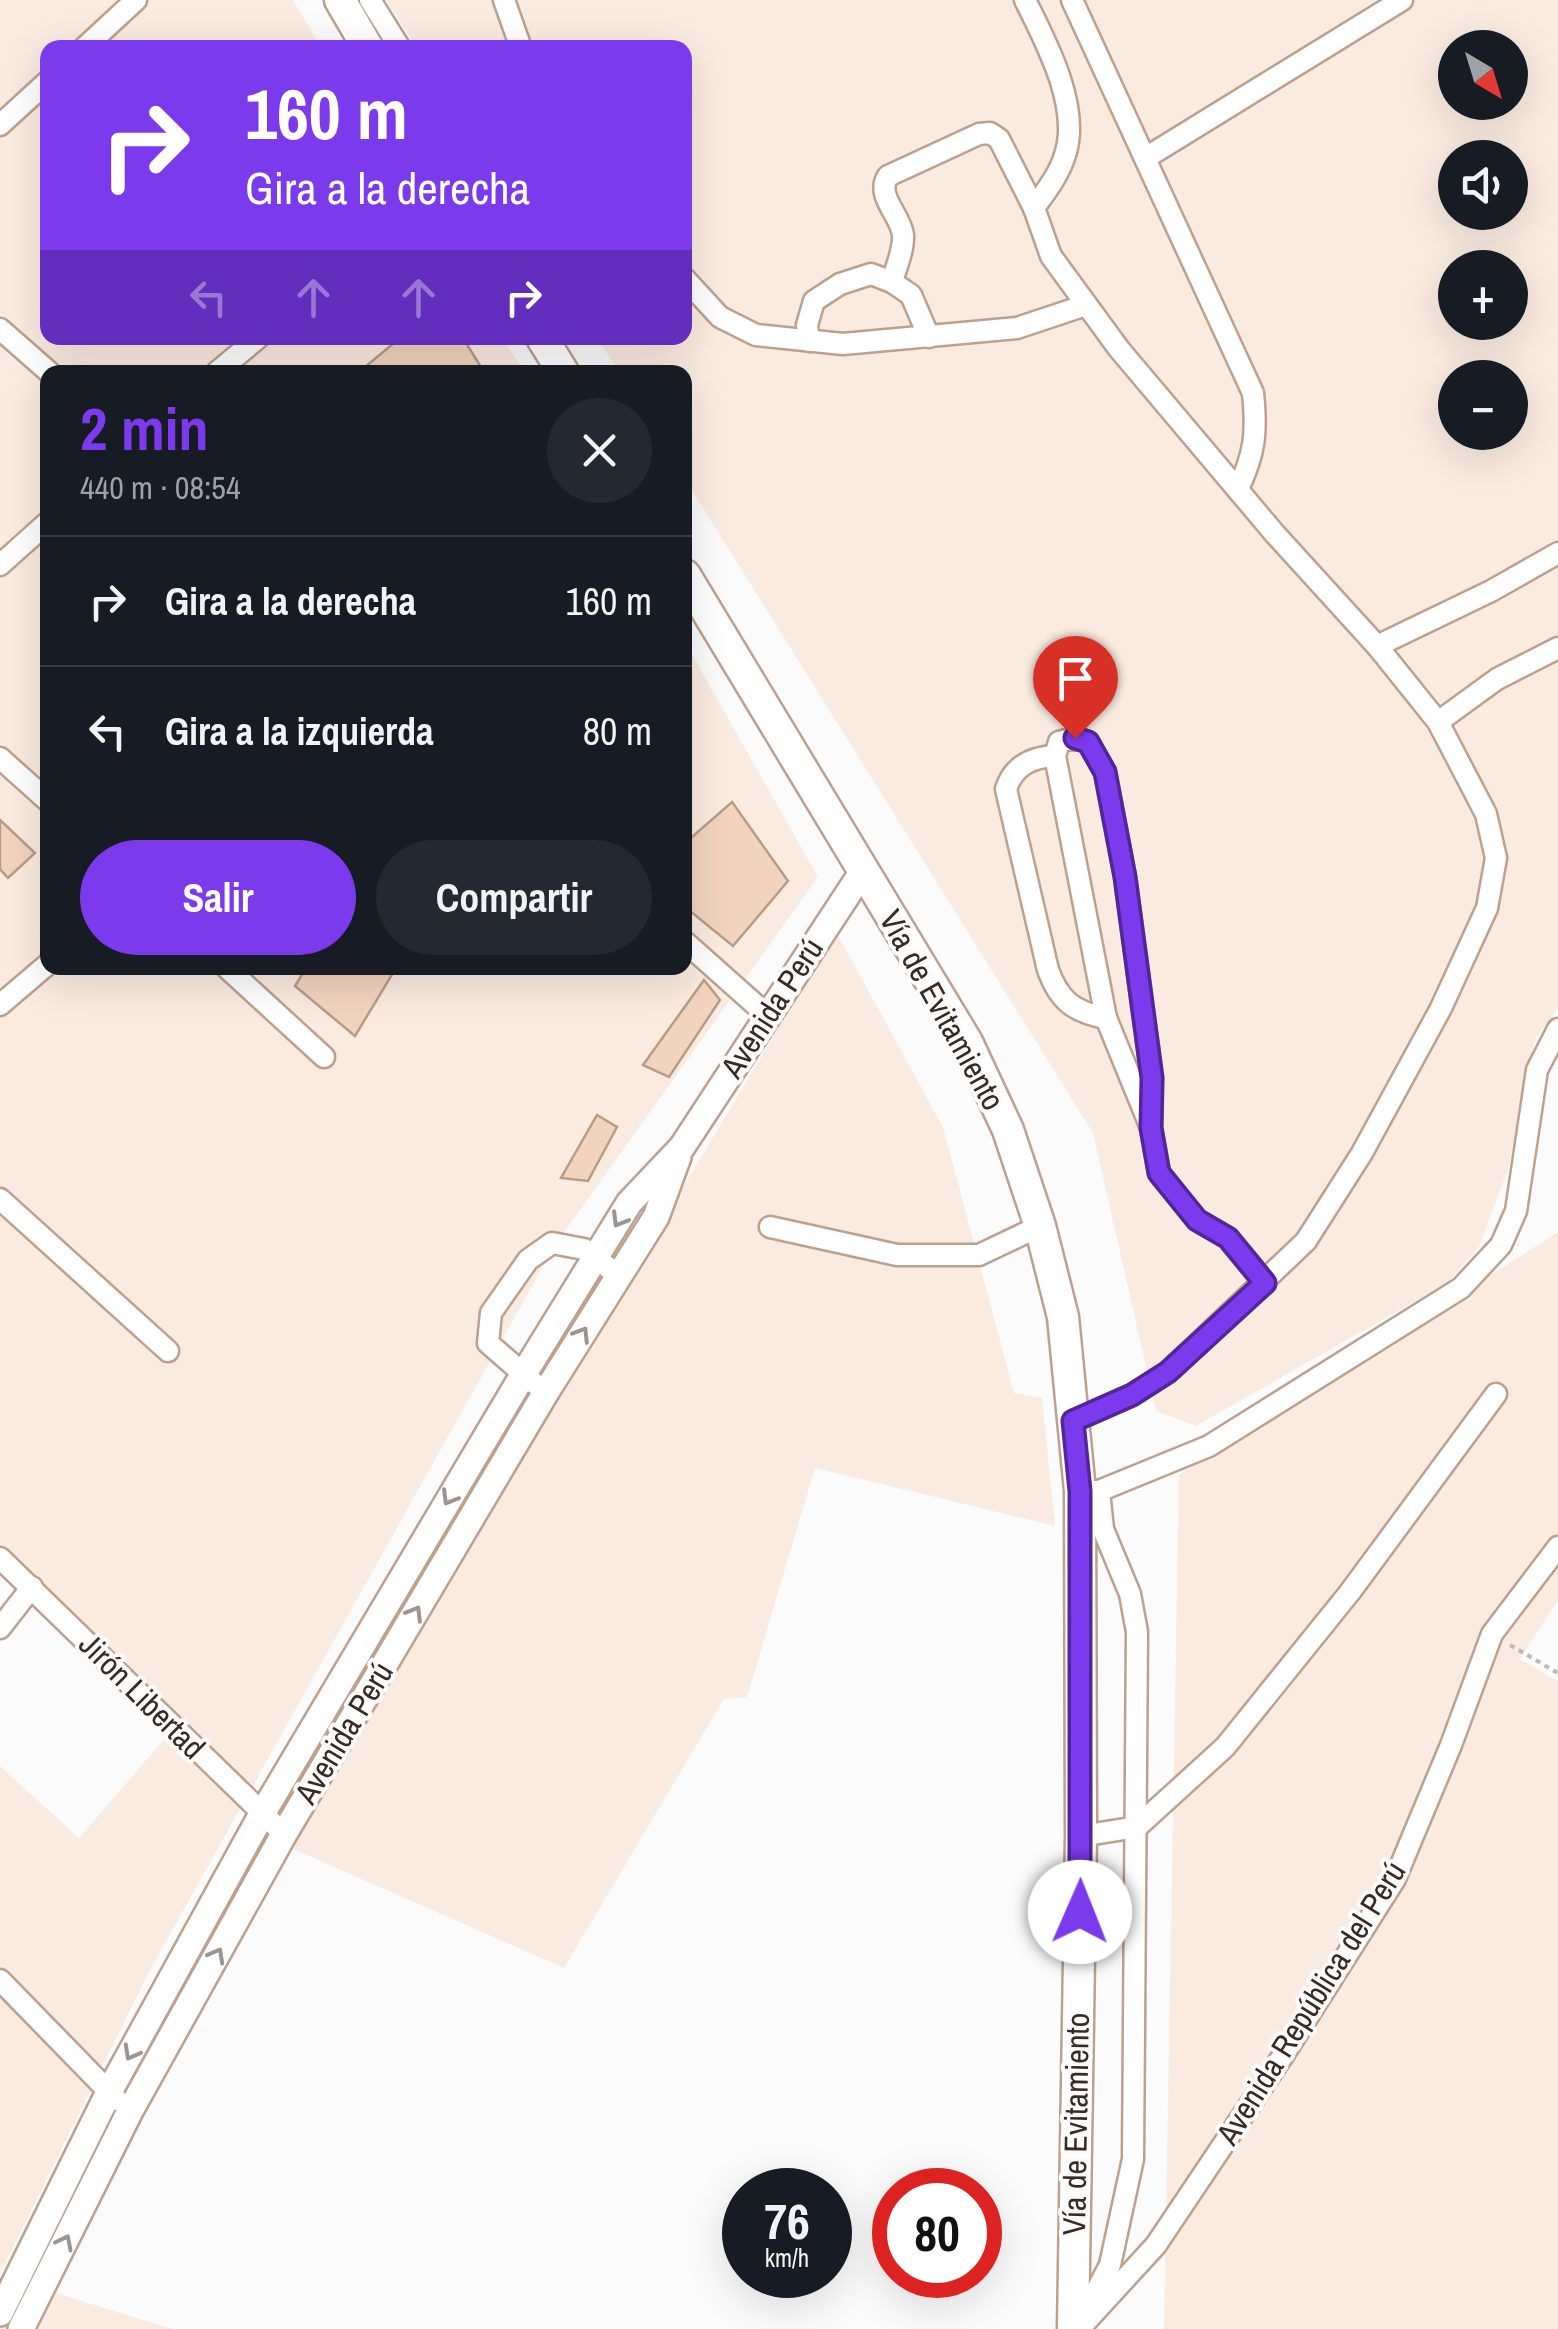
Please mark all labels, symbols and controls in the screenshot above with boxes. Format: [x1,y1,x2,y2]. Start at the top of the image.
north arrow [1438,30,1528,120]
map controls [1438,30,1528,450]
text: 160 m [245,67,408,161]
icon: right [80,80,210,210]
button: sound [1438,140,1528,230]
text: Gira a la derecha [245,157,530,218]
button: + [1438,250,1528,340]
icon: left [181,270,236,325]
icon: ahead [286,270,341,325]
icon: ahead [391,270,446,325]
icon: right [496,270,551,325]
button: − [1438,360,1528,450]
text: 2 min [80,388,209,469]
button: close [547,398,652,503]
text: 440 m · 08:54 [80,466,240,509]
icon: right [80,574,135,629]
text: Gira a la derecha [165,576,416,627]
text: 160 m [565,576,652,627]
pin [1033,636,1118,739]
icon: arrive [1048,651,1103,706]
icon: left [80,704,135,759]
text: Gira a la izquierda [165,706,433,757]
text: 80 m [583,706,652,757]
button: Salir [80,840,356,955]
button: Compartir [376,840,652,955]
street label: Vía de Evitamiento [870,902,1015,1118]
street label: Avenida Perú [710,930,833,1087]
one-way arrow [612,1209,631,1227]
one-way arrow [570,1327,589,1345]
one-way arrow [442,1487,462,1505]
one-way arrow [403,1606,422,1624]
street label: Jirón Libertad [70,1623,215,1768]
street label: Avenida Perú [284,1654,403,1813]
street label: Avenida República del Perú [1205,1853,1415,2153]
position arrow [1028,1860,1132,1964]
one-way arrow [204,1948,224,1966]
street label: Vía de Evitamiento [1052,2012,1099,2236]
one-way arrow [123,2042,143,2060]
speed limit sign: 80 [872,2168,1002,2298]
text: 76 [764,2187,810,2255]
one-way arrow [53,2234,72,2252]
text: km/h [765,2241,809,2275]

